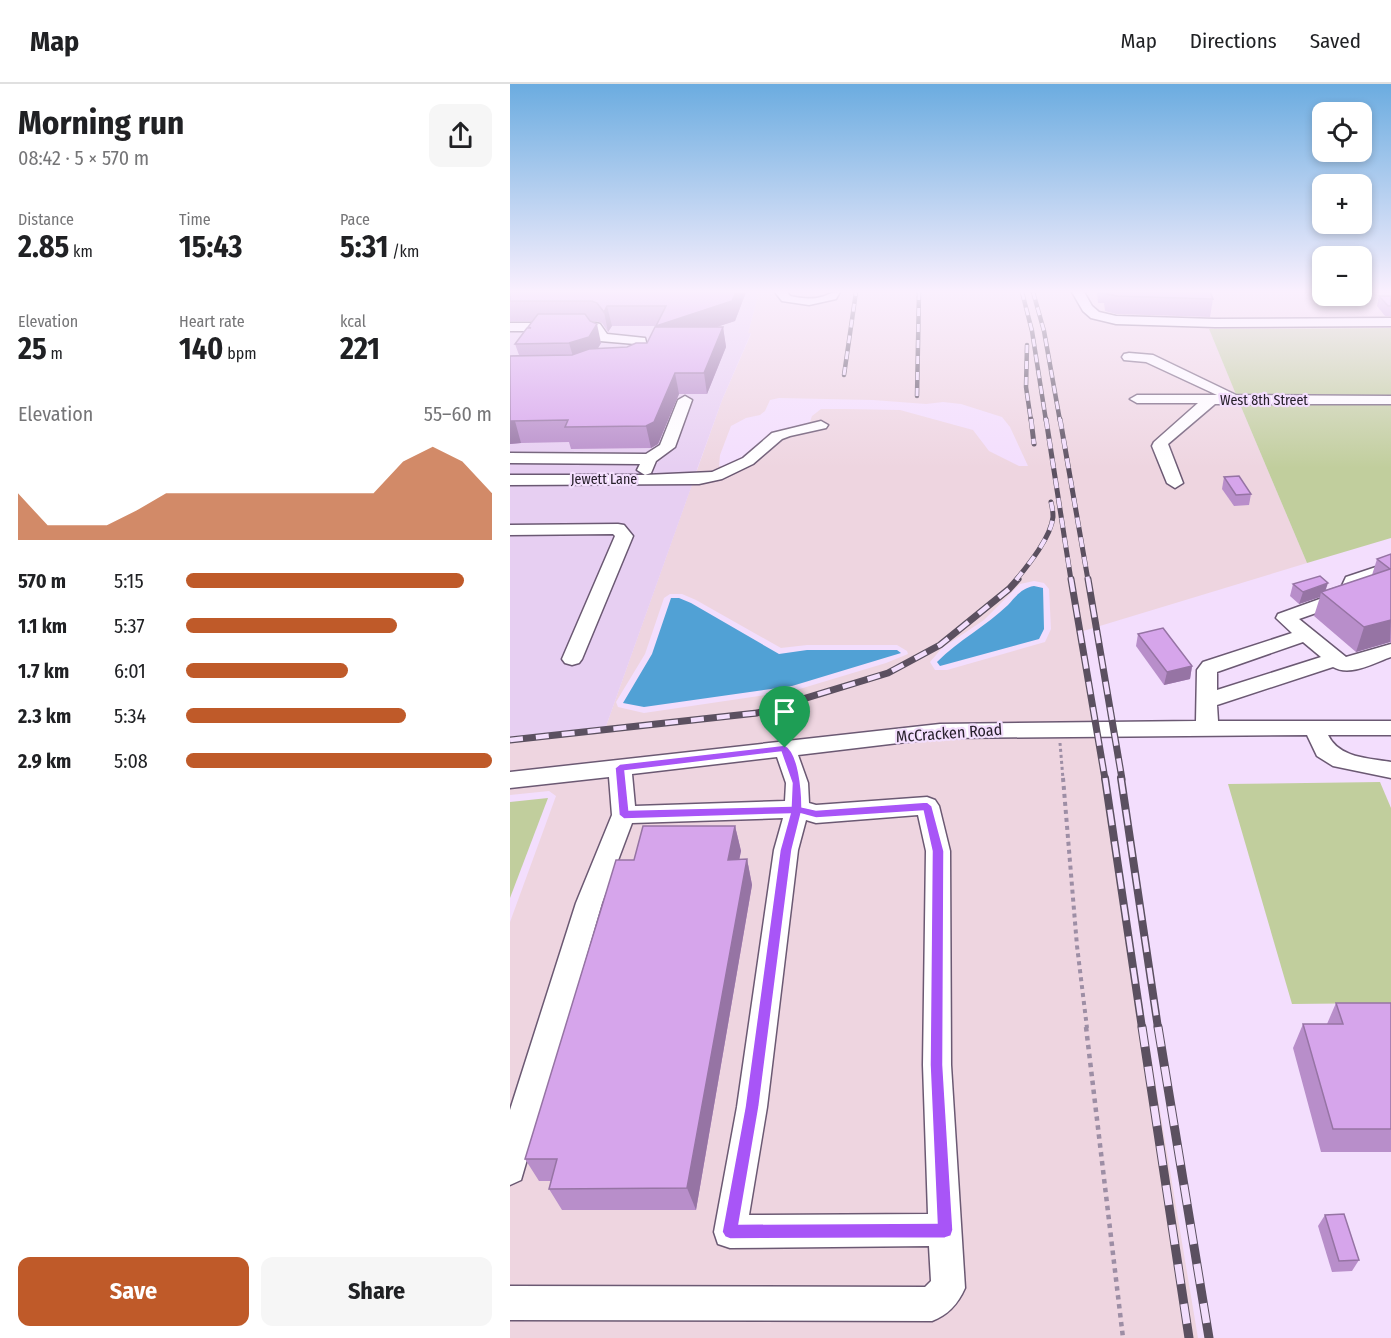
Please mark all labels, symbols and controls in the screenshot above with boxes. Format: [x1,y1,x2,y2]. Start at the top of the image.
text: Map [30,25,79,58]
text: Map [1120,28,1157,54]
text: Directions [1190,28,1277,54]
text: Saved [1310,28,1361,54]
map controls [1312,102,1372,306]
button: locate [1312,102,1372,162]
text: Morning run [18,103,184,143]
button: share [429,104,492,167]
text: 08:42 · 5 × 570 m [18,146,149,170]
button: + [1312,174,1372,234]
text: Distance [18,210,74,229]
text: Time [179,210,211,229]
text: Pace [340,210,370,229]
text: 2.85 [18,229,69,265]
text: 15:43 [179,229,242,265]
text: 5:31 [340,229,388,265]
text: km [69,242,93,261]
text: /km [388,242,419,261]
button: − [1312,246,1372,306]
text: Elevation [18,312,78,331]
text: Heart rate [179,312,245,331]
text: kcal [340,312,366,331]
text: 25 [18,331,47,367]
text: 140 [179,331,224,367]
text: 221 [340,331,380,367]
text: m [47,344,63,363]
text: bpm [224,344,257,363]
street label: West 8th Street [1220,392,1308,409]
text: Elevation [18,402,93,426]
text: 55–60 m [424,402,492,426]
street label: Jewett Lane [571,471,637,488]
text: 570 m [18,569,66,593]
text: 5:15 [114,569,144,593]
text: 1.1 km [18,614,67,638]
text: 5:37 [114,614,145,638]
text: 1.7 km [18,659,69,683]
text: 6:01 [114,659,146,683]
pin [759,686,810,748]
icon: arrive [768,695,801,728]
text: 2.3 km [18,704,71,728]
text: 5:34 [114,704,146,728]
street label: McCracken Road [895,720,1003,746]
text: 2.9 km [18,749,71,773]
text: 5:08 [114,749,148,773]
button: Save [18,1257,249,1326]
button: Share [261,1257,492,1326]

